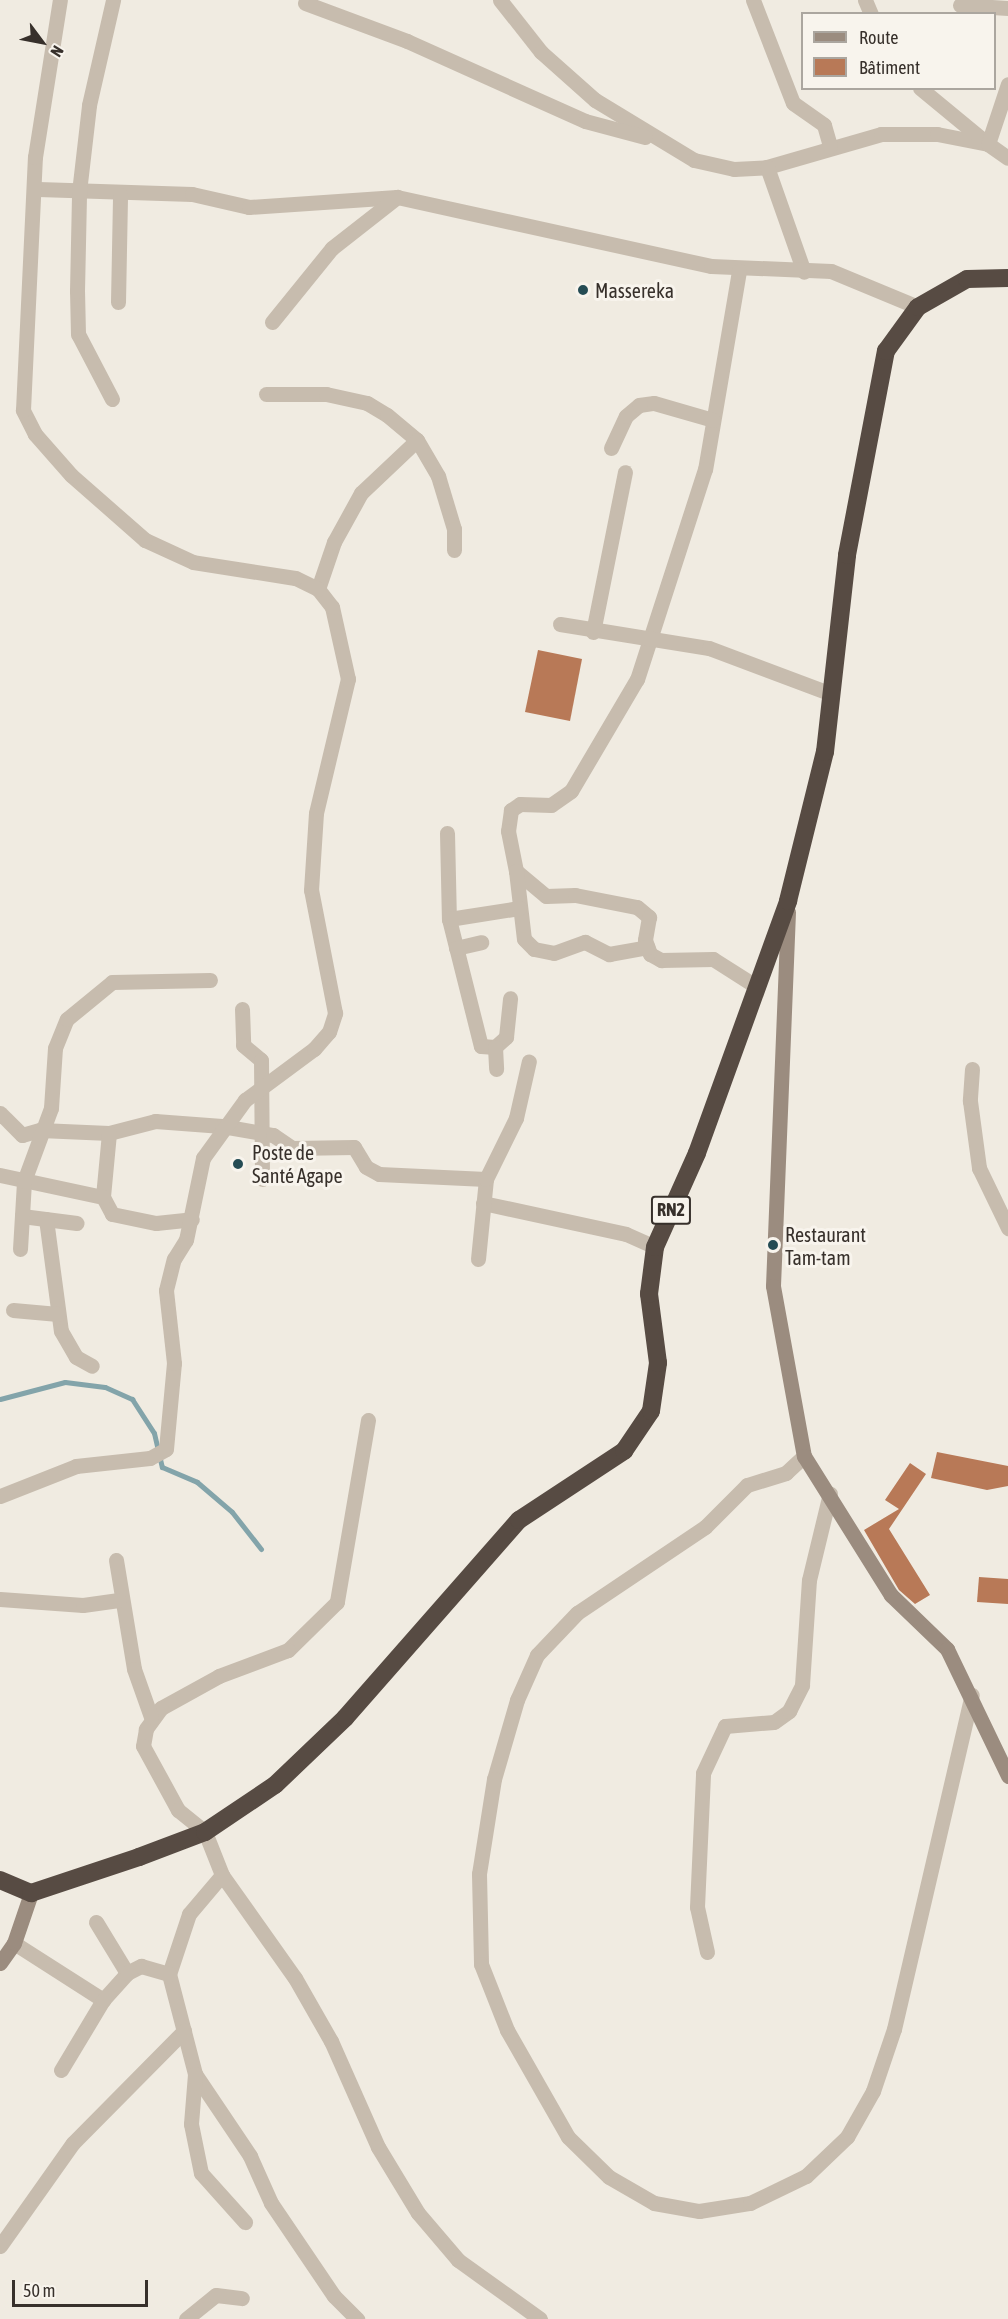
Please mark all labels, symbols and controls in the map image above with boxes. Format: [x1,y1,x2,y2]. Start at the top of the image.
north arrow [12,12,72,72]
legend [801,12,996,90]
text: Route [859,27,898,48]
text: N [47,43,67,60]
text: Bâtiment [859,57,920,78]
place label: Massereka [595,278,674,302]
marker: Massereka [576,283,590,297]
place label: Poste de Santé Agape [252,1140,343,1187]
marker: Poste de Santé Agape [229,1155,247,1173]
road number: RN2 [650,1195,692,1225]
place label: Restaurant Tam-tam [785,1222,866,1269]
marker: Restaurant Tam-tam [766,1238,780,1252]
scale bar [15,2268,152,2306]
text: 50 m [23,2280,55,2301]

